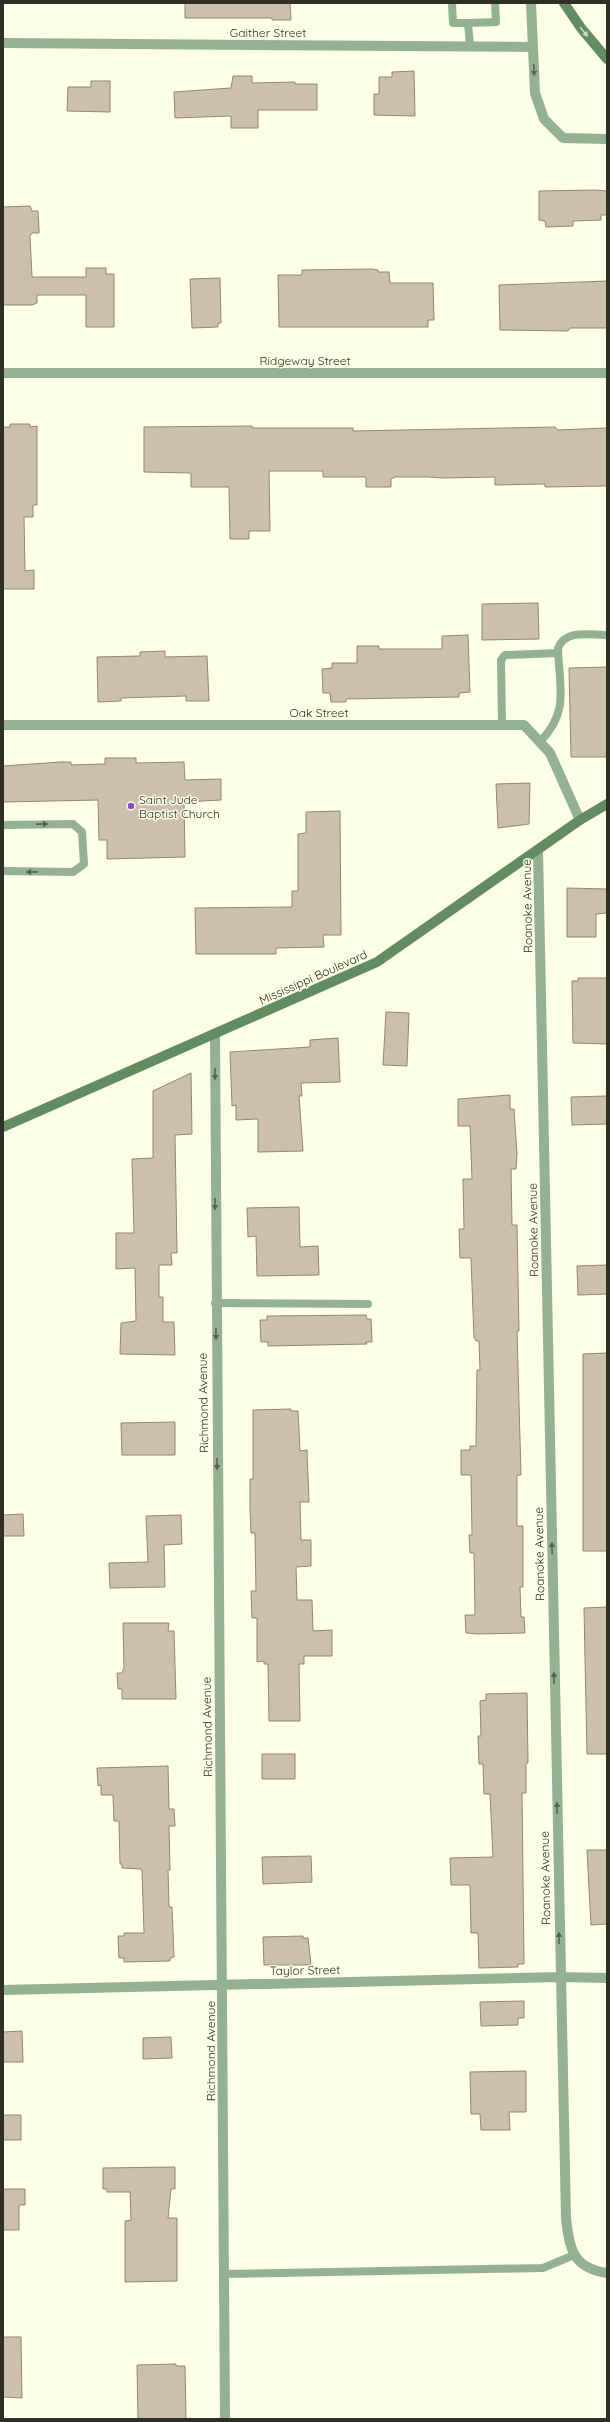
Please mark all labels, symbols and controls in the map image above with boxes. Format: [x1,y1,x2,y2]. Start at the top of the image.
street label: Gaither Street [230,25,306,40]
one-way arrow [580,27,588,38]
one-way arrow [530,64,537,76]
street label: Ridgeway Street [259,353,351,368]
street label: Oak Street [290,705,348,720]
place label: Saint Jude Baptist Church [139,792,220,821]
marker: Saint Jude Baptist Church [126,801,136,811]
one-way arrow [36,821,49,827]
street label: Roanoke Avenue [519,859,535,953]
one-way arrow [25,869,38,875]
street label: Mississippi Boulevard [257,946,369,1008]
one-way arrow [212,1068,218,1081]
street label: Roanoke Avenue [525,1183,541,1277]
one-way arrow [212,1198,218,1211]
one-way arrow [213,1328,219,1341]
street label: Richmond Avenue [195,1352,211,1453]
one-way arrow [214,1458,220,1471]
street label: Roanoke Avenue [531,1507,547,1601]
one-way arrow [549,1541,555,1554]
one-way arrow [551,1671,557,1684]
street label: Richmond Avenue [199,1676,215,1777]
one-way arrow [554,1801,560,1814]
street label: Roanoke Avenue [537,1831,553,1925]
one-way arrow [556,1931,562,1944]
street label: Taylor Street [270,1962,340,1978]
street label: Richmond Avenue [203,2001,218,2101]

